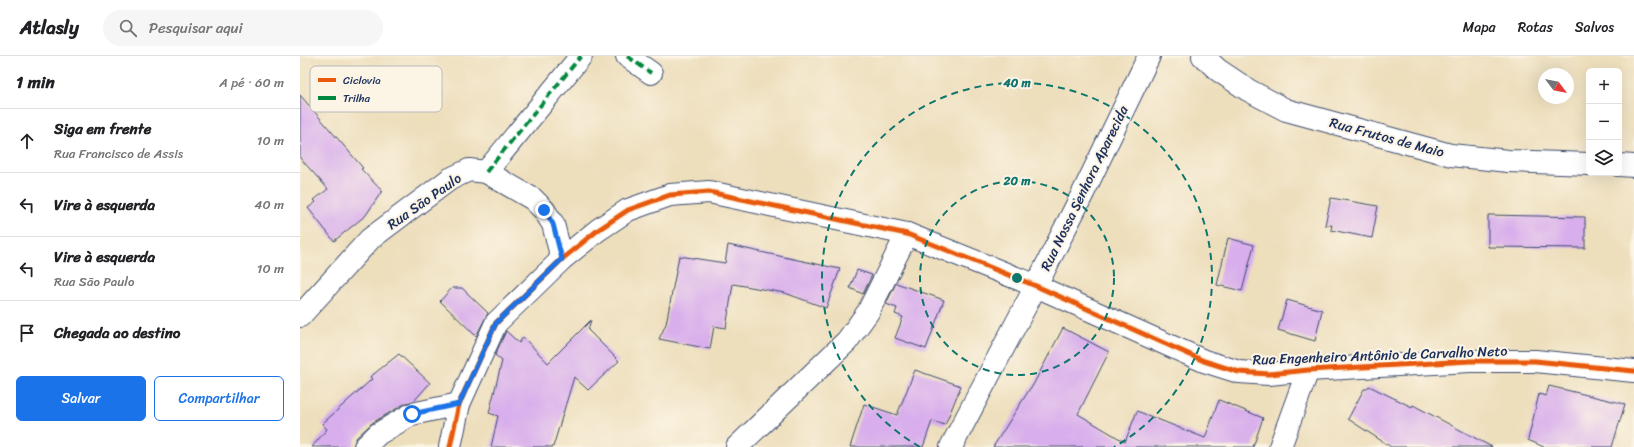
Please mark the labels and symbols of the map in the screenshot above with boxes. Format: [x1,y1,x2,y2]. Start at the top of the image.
legend [310,66,442,112]
north arrow [1538,68,1574,104]
text: Ciclovia [343,71,381,90]
text: 40 m [1002,72,1031,94]
text: Trilha [343,89,371,108]
street label: Rua Nossa Senhora Aparecida [1033,100,1136,275]
street label: Rua Frutos de Maio [1327,110,1447,165]
street label: Rua São Paulo [382,166,467,236]
text: 20 m [1003,170,1031,192]
route end [535,201,553,219]
centre of rings [1010,271,1024,285]
street label: Rua Engenheiro Antônio de Carvalho Neto [1252,339,1508,372]
route start [403,405,421,423]

